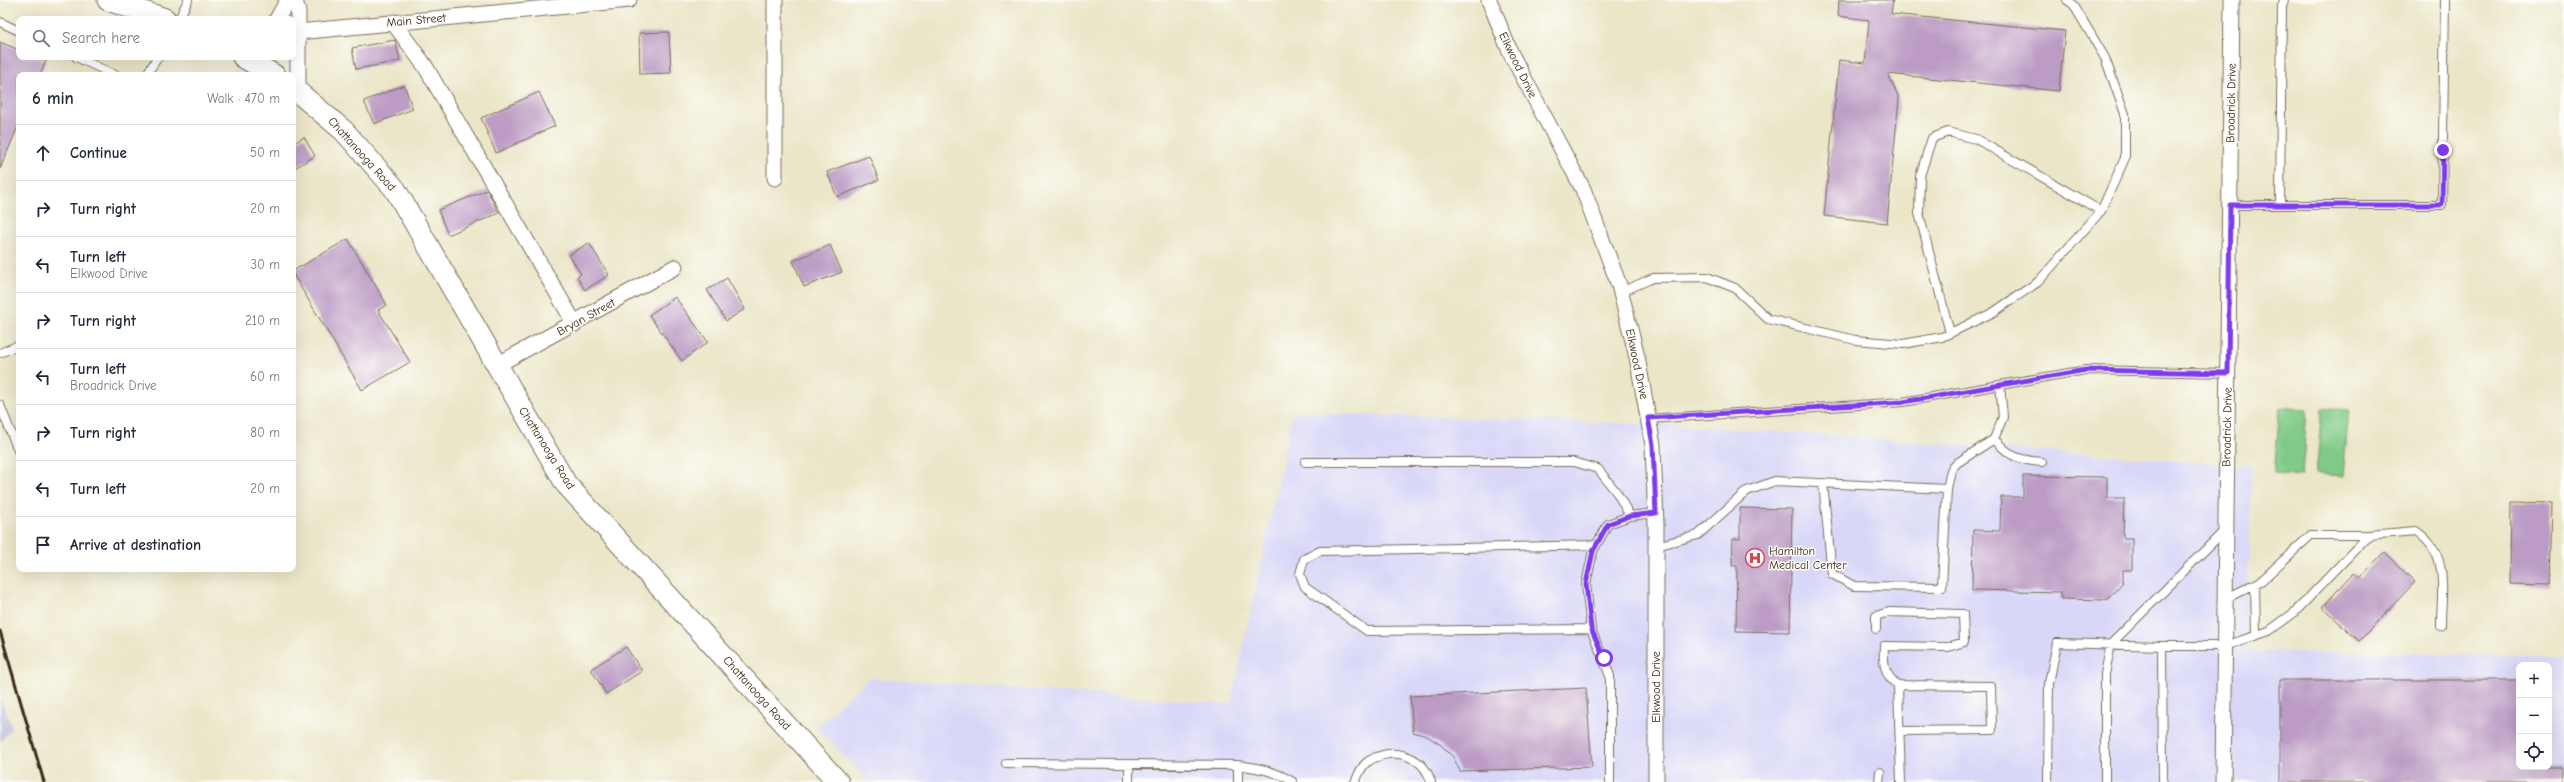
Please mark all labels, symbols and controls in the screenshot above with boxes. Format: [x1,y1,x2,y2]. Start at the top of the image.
street label: Main Street [386,10,447,30]
search box [16,16,296,60]
icon: search [30,27,52,49]
text: Search here [62,29,140,47]
street label: Elkwood Drive [1496,30,1540,100]
street label: Broadrick Drive [2223,63,2239,143]
text: 6 min [32,89,74,108]
text: Walk · 470 m [207,91,280,106]
street label: Chattanooga Road [325,114,399,194]
route end [2434,141,2452,159]
icon: ahead [32,142,54,164]
text: Continue [70,144,127,162]
text: 50 m [250,145,280,160]
icon: right [32,198,54,220]
text: Turn right [70,200,136,218]
text: 20 m [250,201,280,216]
text: Turn left [70,248,126,266]
icon: left [32,254,54,276]
text: 30 m [250,257,280,272]
text: Elkwood Drive [70,266,147,281]
street label: Bryan Street [554,295,618,339]
icon: right [32,310,54,332]
text: Turn right [70,312,136,330]
text: 210 m [245,313,280,328]
street label: Elkwood Drive [1623,328,1651,400]
text: Turn left [70,360,126,378]
icon: left [32,366,54,388]
text: 60 m [250,369,280,384]
text: Broadrick Drive [70,378,156,393]
street label: Broadrick Drive [2219,387,2235,467]
street label: Chattanooga Road [516,404,578,492]
icon: right [32,422,54,444]
text: Turn right [70,424,136,442]
text: 80 m [250,425,280,440]
icon: left [32,478,54,500]
text: Turn left [70,480,126,498]
text: 20 m [250,481,280,496]
icon: arrive [32,534,54,556]
text: Arrive at destination [70,536,201,554]
place label: Hamilton Medical Center [1769,544,1847,572]
hospital icon: Hamilton Medical Center [1744,547,1766,569]
route start [1595,649,1613,667]
street label: Elkwood Drive [1649,651,1663,723]
street label: Chattanooga Road [720,653,794,733]
map controls [2516,662,2552,770]
button: + [2516,662,2552,698]
button: − [2516,698,2552,734]
button: locate [2516,734,2552,770]

